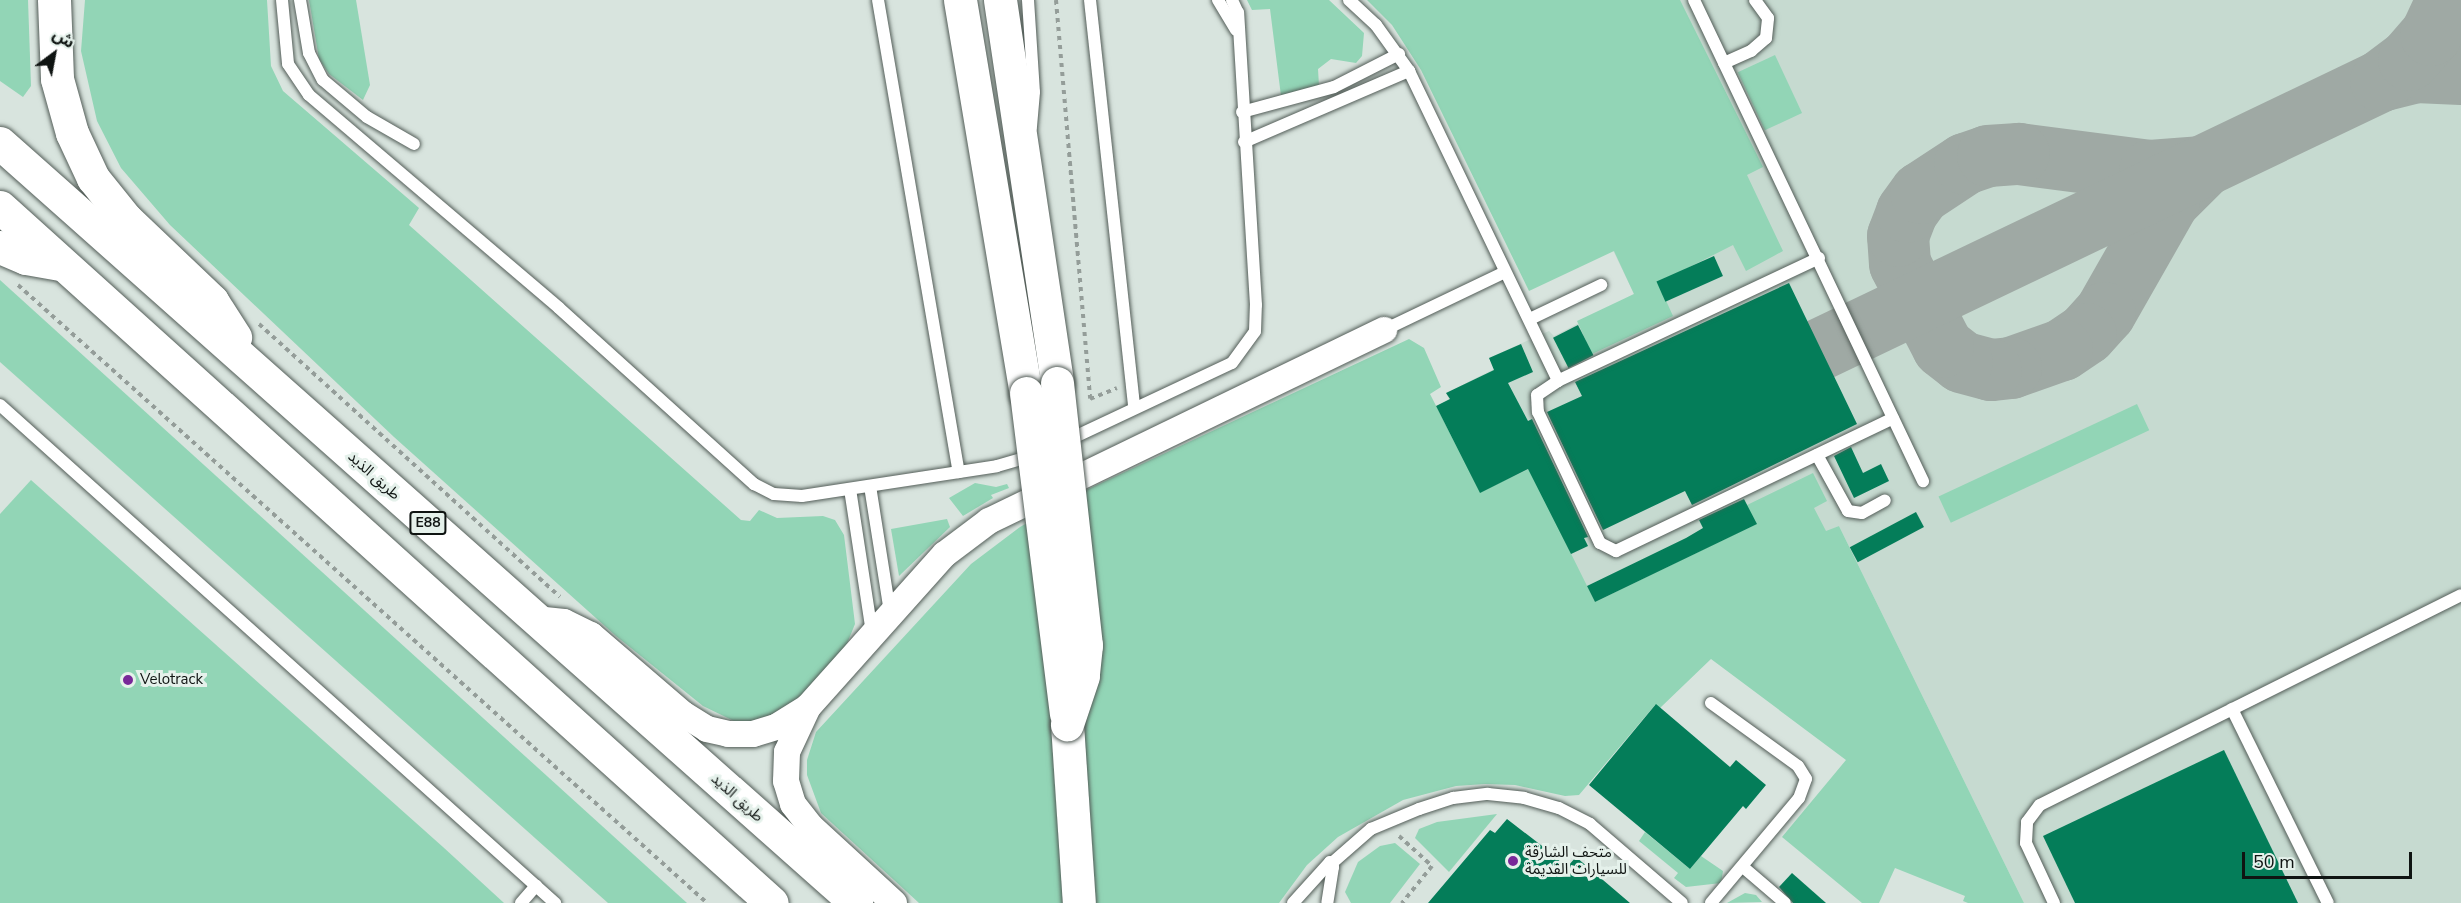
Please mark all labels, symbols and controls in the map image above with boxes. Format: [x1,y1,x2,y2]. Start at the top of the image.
north arrow [24,24,84,84]
text: ش [48,24,79,54]
street label: طريق الذيد [344,448,404,504]
road number: E88 [408,512,448,534]
place label: Velotrack [140,671,203,689]
marker: Velotrack [121,673,135,687]
street label: طريق الذيد [707,770,767,826]
scale bar [2245,840,2414,878]
place label: متحف الشارقة للسيارات القديمة [1525,843,1627,878]
text: 50 m [2253,850,2295,874]
marker: متحف الشارقة للسيارات القديمة [1506,854,1520,868]

